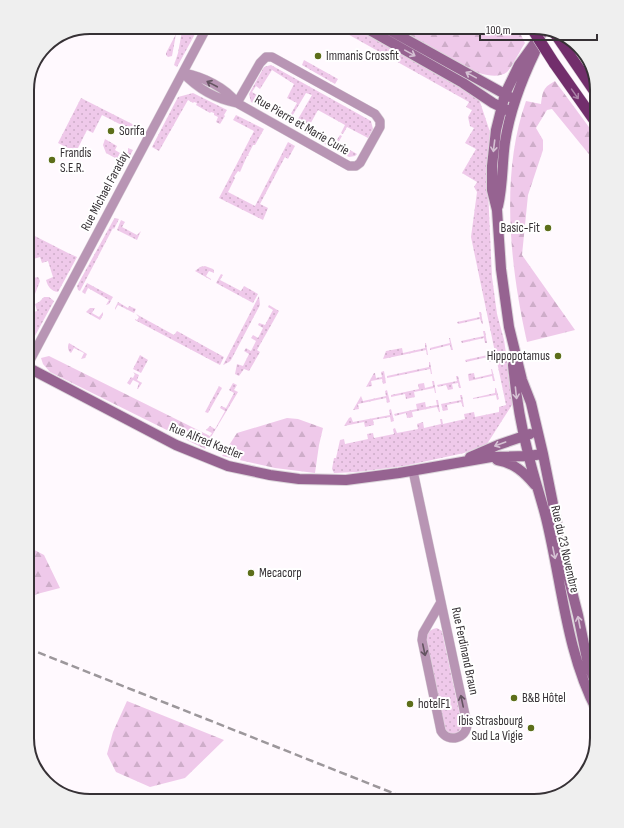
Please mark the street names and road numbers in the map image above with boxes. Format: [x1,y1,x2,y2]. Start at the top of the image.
street label: Rue Pierre et Marie Curie [252,91,352,159]
street label: Rue Michael Faraday [77,148,133,234]
street label: Rue Alfred Kastler [167,419,245,463]
street label: Rue du 23 Novembre [547,504,583,594]
street label: Rue Ferdinand Braun [448,606,482,696]

